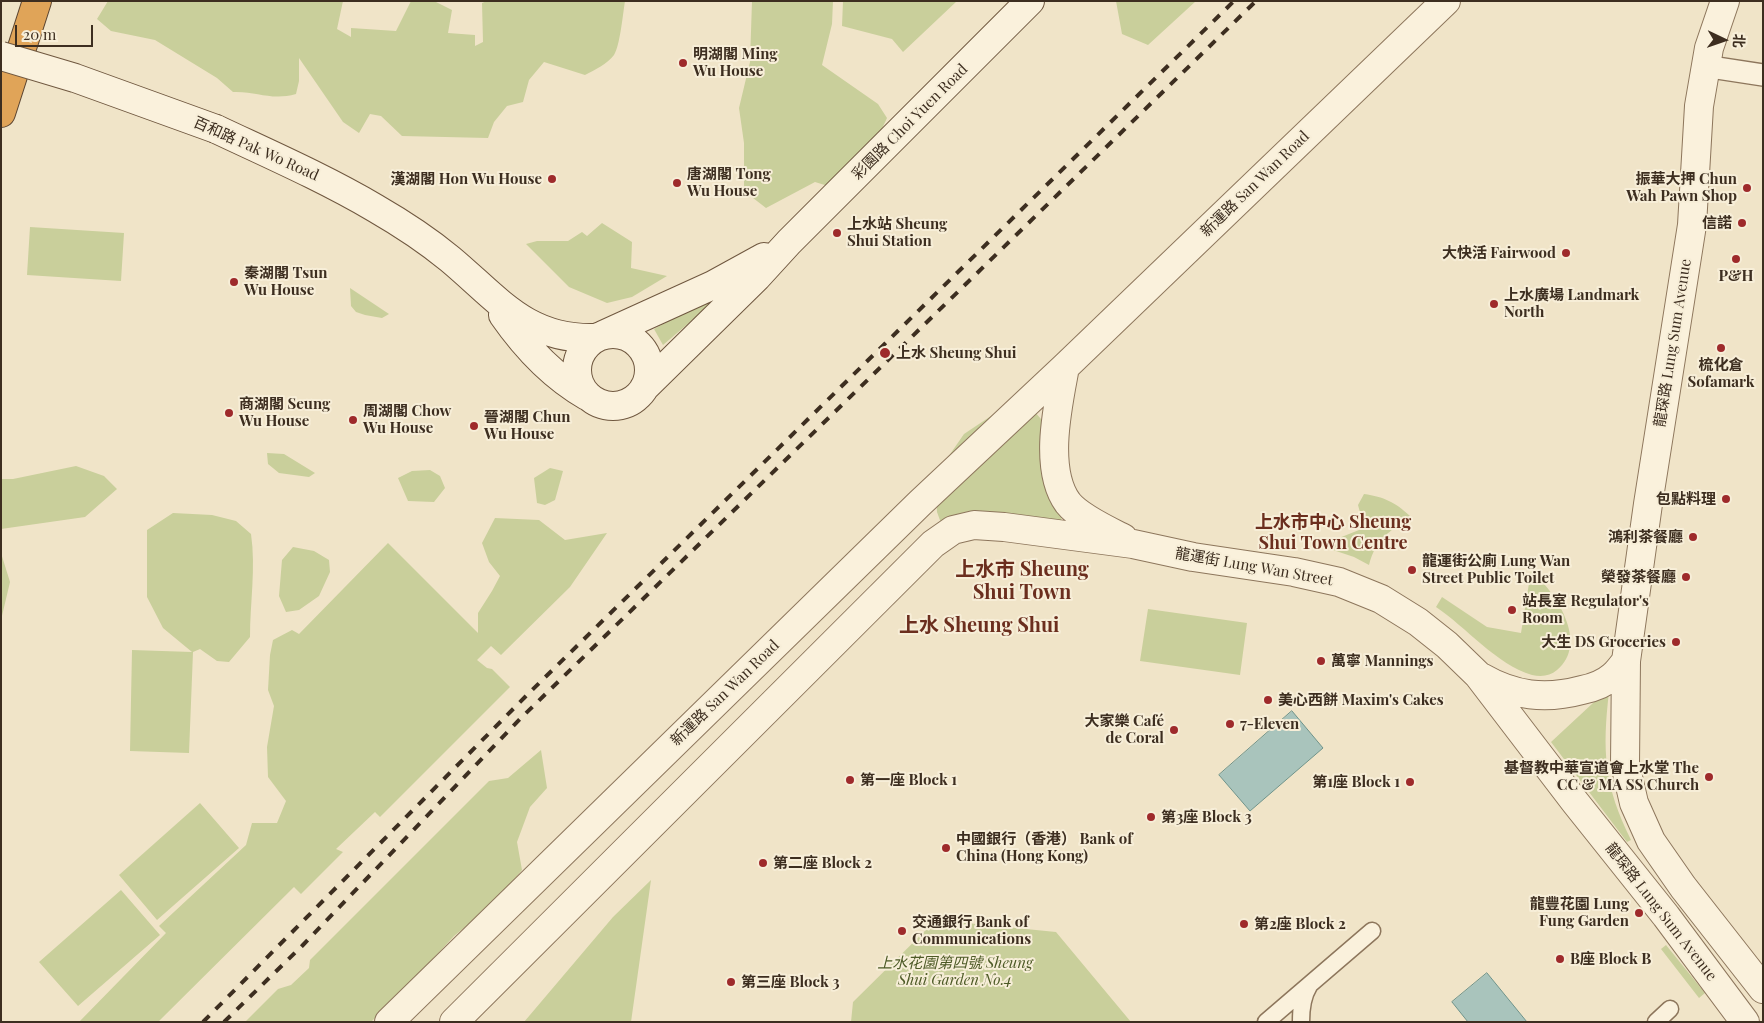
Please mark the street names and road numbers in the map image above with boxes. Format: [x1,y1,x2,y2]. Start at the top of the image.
street label: 彩園路 Choi Yuen Road [849,61,971,183]
street label: 百和路 Pak Wo Road [190,113,322,185]
street label: 新運路 San Wan Road [1197,127,1313,241]
street label: 龍琛路 Lung Sum Avenue [1651,258,1695,428]
street label: 龍運街 Lung Wan Street [1174,544,1334,590]
street label: 新運路 San Wan Road [667,636,783,750]
street label: 龍琛路 Lung Sum Avenue [1602,839,1720,985]

